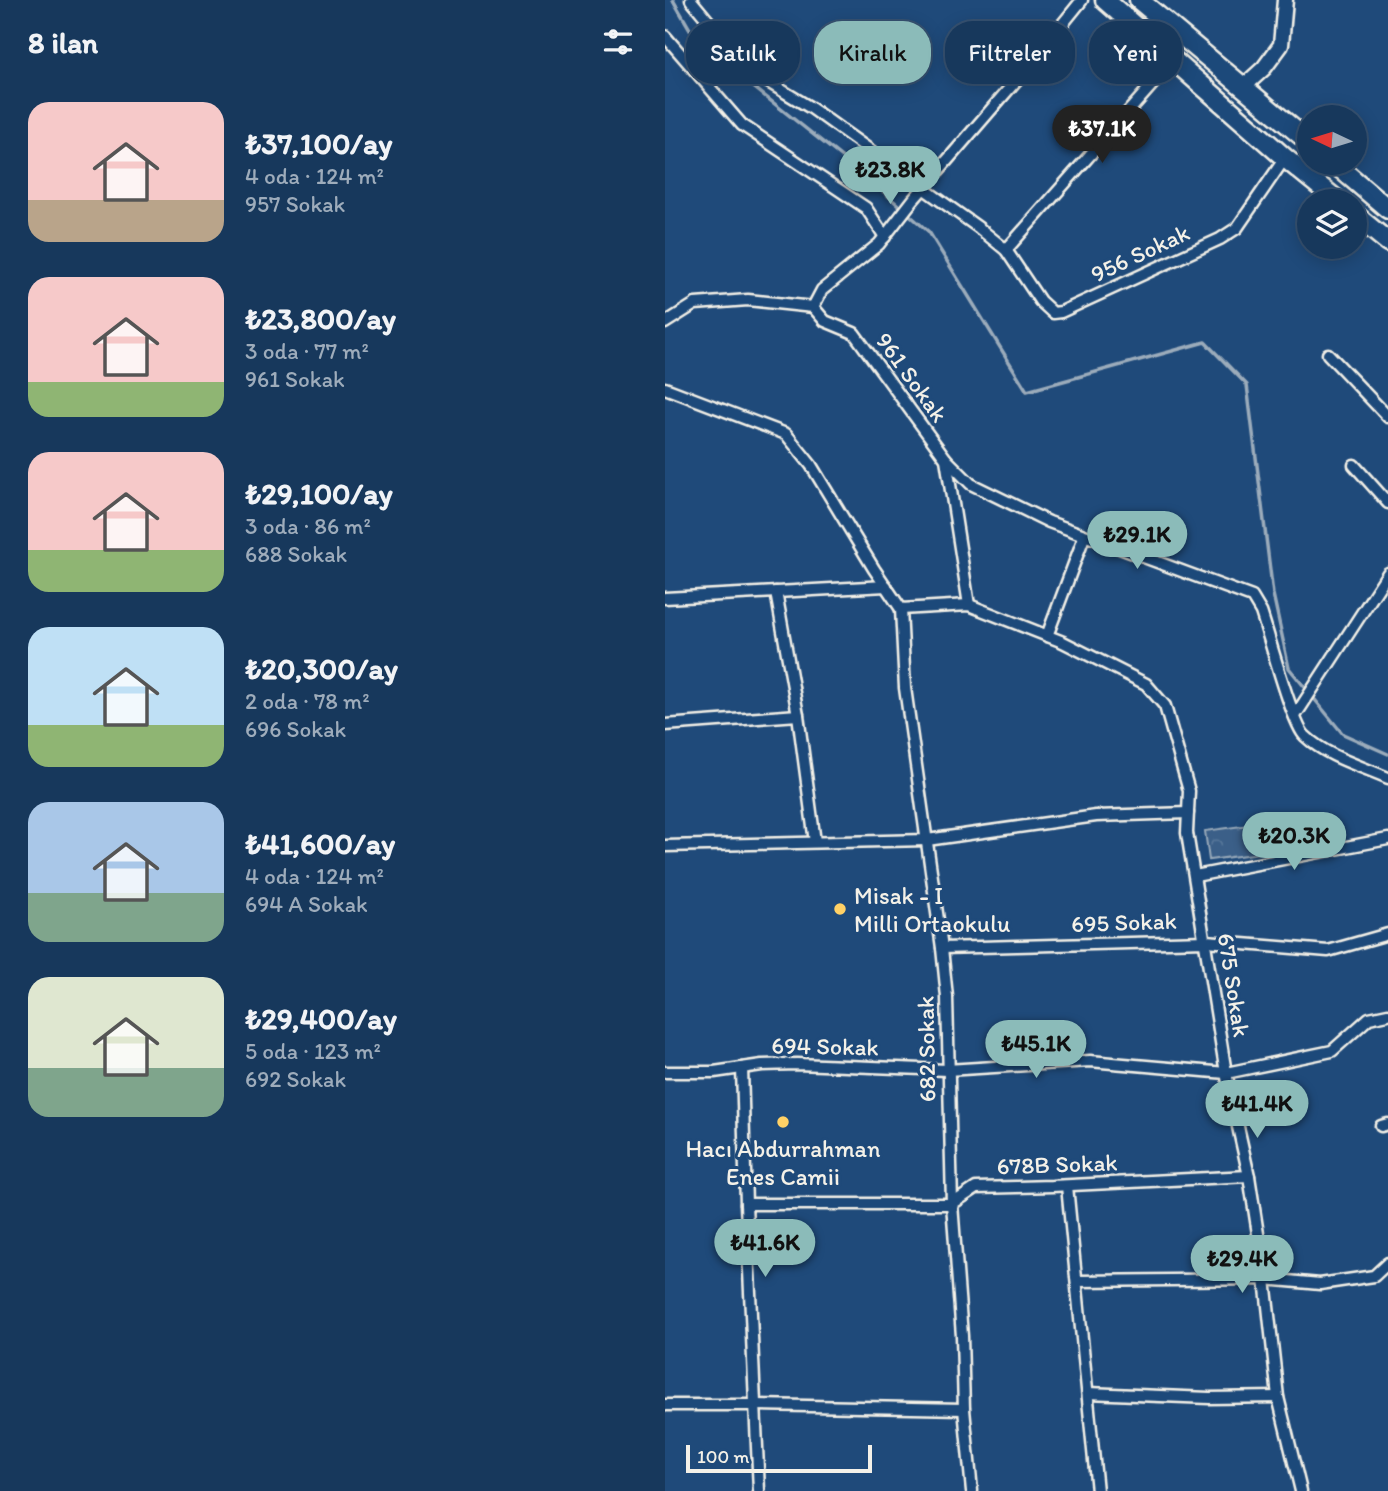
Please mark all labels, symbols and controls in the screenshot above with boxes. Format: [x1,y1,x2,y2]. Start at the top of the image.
chip: Satılık [686,21,800,84]
chip: Kiralık [814,21,931,84]
chip: Filtreler [945,21,1075,84]
chip: Yeni [1089,21,1182,84]
icon: filters [599,23,637,61]
text: 8 ilan [28,24,98,61]
north arrow [1297,105,1367,175]
map controls [1297,105,1367,259]
pin: ₺37.1K [1045,106,1159,165]
text: ₺37.1K [1068,114,1136,142]
text: ₺37,100/ay [245,125,392,162]
icon: home [84,130,168,214]
pin: ₺23.8K [833,146,947,206]
text: ₺23.8K [855,155,925,183]
text: 4 oda · 124 m² [245,162,384,190]
button: layers [1297,189,1367,259]
text: 957 Sokak [245,190,345,218]
street label: 956 Sokak [1086,218,1194,288]
text: ₺23,800/ay [245,300,396,337]
icon: home [84,305,168,389]
street label: 961 Sokak [870,326,954,428]
text: 3 oda · 77 m² [245,337,369,365]
text: 961 Sokak [245,365,345,393]
text: ₺29,100/ay [245,475,393,512]
icon: home [84,480,168,564]
text: 3 oda · 86 m² [245,512,371,540]
pin: ₺29.1K [1080,512,1194,571]
text: ₺29.1K [1103,520,1171,548]
text: 688 Sokak [245,540,347,568]
text: ₺20,300/ay [245,650,398,687]
icon: home [84,655,168,739]
text: 2 oda · 78 m² [245,687,370,715]
text: 696 Sokak [245,715,346,743]
pin: ₺20.3K [1237,812,1351,872]
text: ₺20.3K [1258,821,1330,849]
text: ₺41,600/ay [245,825,395,862]
icon: home [84,830,168,914]
text: 4 oda · 124 m² [245,862,384,890]
place label: Misak - I Milli Ortaokulu [854,881,1010,938]
text: 694 A Sokak [245,890,368,918]
marker: Misak - I Milli Ortaokulu [832,901,848,917]
street label: 695 Sokak [1071,906,1177,938]
street label: 675 Sokak [1211,931,1257,1039]
street label: 682 Sokak [911,996,941,1102]
text: ₺29,400/ay [245,1000,397,1037]
icon: home [84,1005,168,1089]
pin: ₺45.1K [979,1020,1093,1080]
text: ₺45.1K [1001,1029,1071,1057]
street label: 694 Sokak [771,1031,879,1061]
text: 5 oda · 123 m² [245,1037,381,1065]
text: 692 Sokak [245,1065,346,1093]
pin: ₺41.4K [1200,1080,1314,1140]
text: ₺41.4K [1221,1089,1293,1117]
marker: Hacı Abdurrahman Enes Camii [775,1114,791,1130]
place label: Hacı Abdurrahman Enes Camii [685,1134,881,1191]
street label: 678B Sokak [996,1147,1118,1181]
pin: ₺41.6K [708,1220,822,1279]
text: ₺41.6K [730,1228,800,1256]
pin: ₺29.4K [1185,1236,1299,1295]
text: ₺29.4K [1207,1244,1277,1272]
scale bar [686,1442,871,1474]
text: 100 m [697,1445,749,1468]

